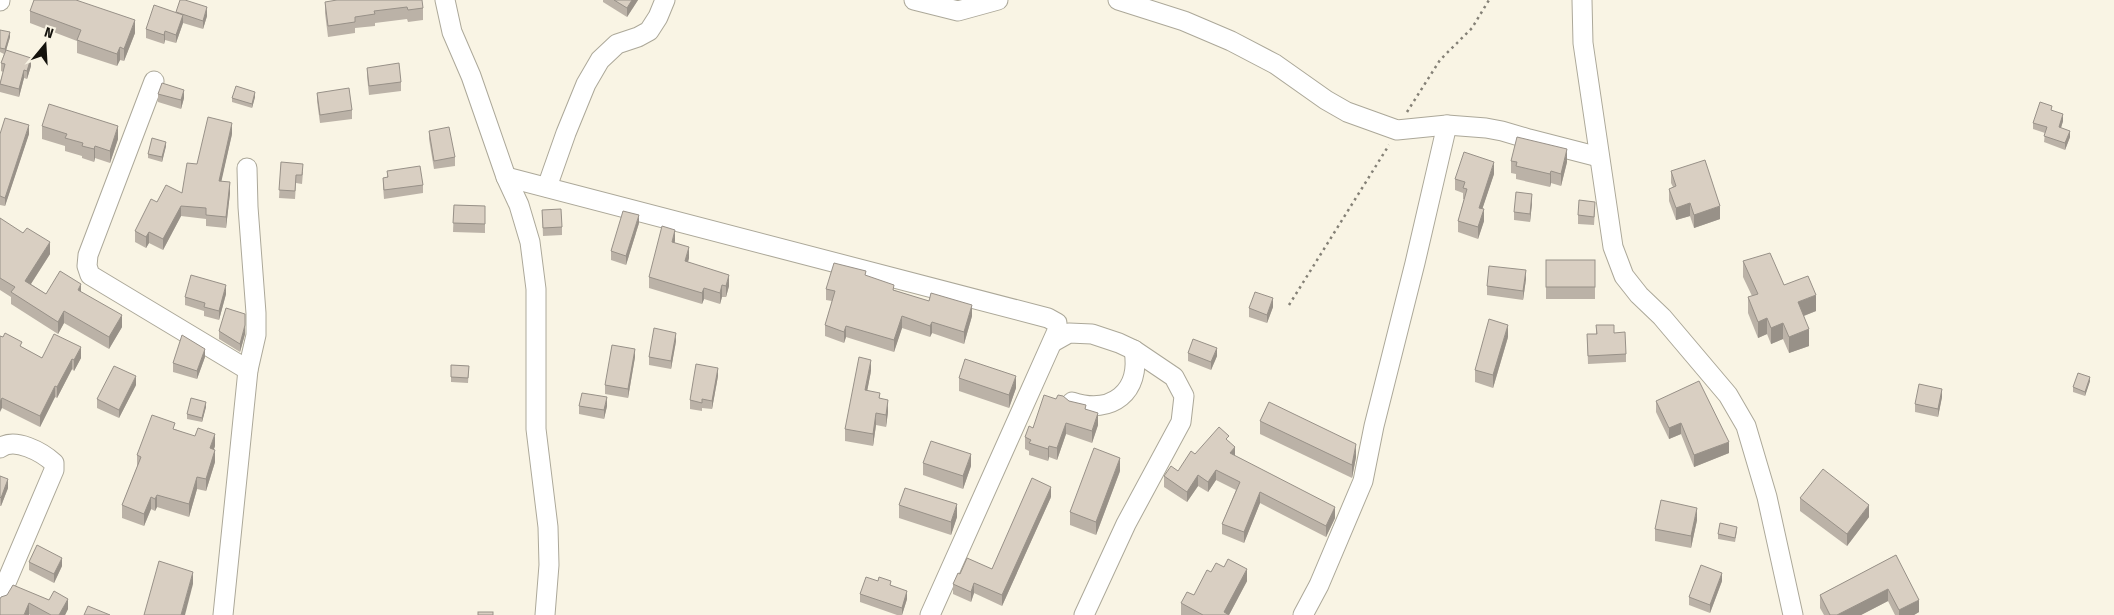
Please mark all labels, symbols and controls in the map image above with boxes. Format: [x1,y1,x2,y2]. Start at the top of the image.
north arrow [20,20,70,70]
text: N [42,24,55,42]

